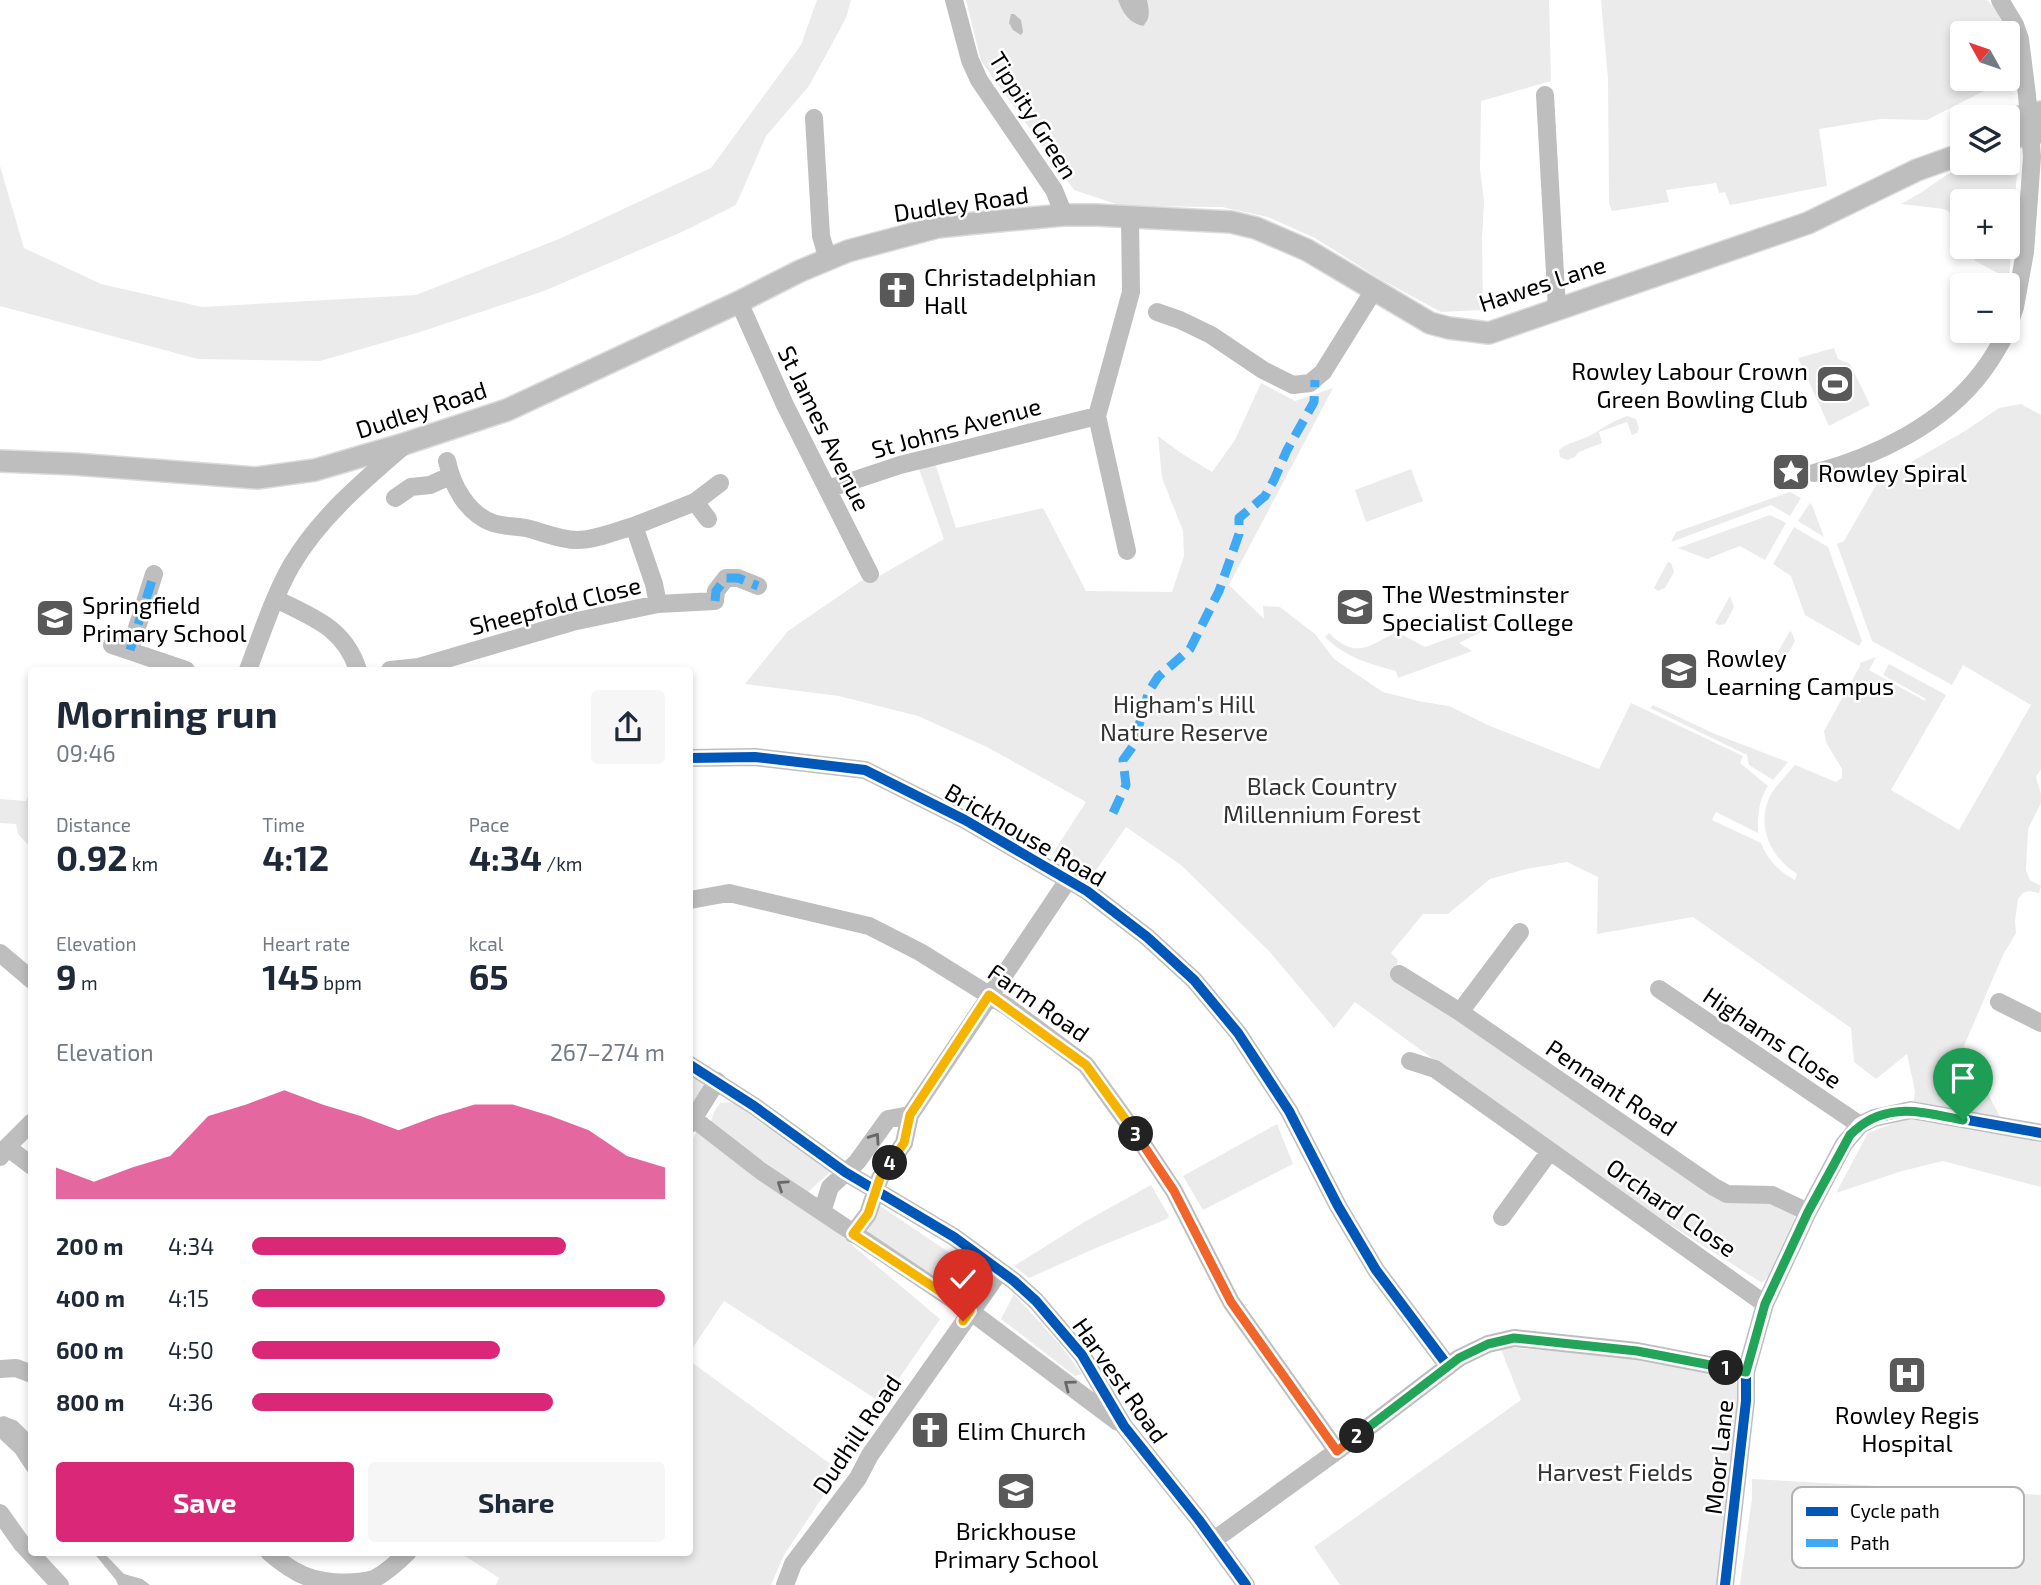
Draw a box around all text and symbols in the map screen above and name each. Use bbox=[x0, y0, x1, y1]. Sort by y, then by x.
north arrow bbox=[1950, 21, 2020, 91]
map controls bbox=[1950, 21, 2020, 343]
street label: Tippity Green bbox=[983, 46, 1085, 184]
button: layers bbox=[1950, 105, 2020, 175]
street label: Dudley Road bbox=[892, 179, 1030, 227]
button: + bbox=[1950, 189, 2020, 259]
street label: Hawes Lane bbox=[1475, 249, 1609, 317]
place label: Christadelphian Hall bbox=[924, 262, 1096, 319]
church icon: Christadelphian Hall bbox=[876, 269, 918, 311]
button: − bbox=[1950, 273, 2020, 343]
street label: St James Avenue bbox=[773, 341, 877, 515]
place label: Rowley Labour Crown Green Bowling Club bbox=[1571, 356, 1808, 413]
sports icon: Rowley Labour Crown Green Bowling Club bbox=[1814, 363, 1856, 405]
street label: Dudley Road bbox=[352, 374, 490, 444]
street label: St Johns Avenue bbox=[868, 390, 1044, 464]
place icon: Rowley Spiral bbox=[1770, 451, 1812, 493]
place label: Rowley Spiral bbox=[1818, 458, 1967, 487]
street label: Sheepfold Close bbox=[466, 570, 644, 640]
place label: The Westminster Specialist College bbox=[1382, 579, 1574, 636]
school or university icon: The Westminster Specialist College bbox=[1334, 586, 1376, 628]
place label: Springfield Primary School bbox=[82, 590, 247, 647]
school or university icon: Springfield Primary School bbox=[34, 597, 76, 639]
place label: Rowley Learning Campus bbox=[1706, 643, 1894, 700]
school or university icon: Rowley Learning Campus bbox=[1658, 650, 1700, 692]
park label: Higham's Hill Nature Reserve bbox=[1100, 689, 1268, 746]
text: Morning run bbox=[56, 690, 277, 736]
button: share bbox=[591, 690, 665, 764]
text: 09:46 bbox=[56, 739, 116, 767]
park label: Black Country Millennium Forest bbox=[1223, 771, 1421, 828]
street label: Brickhouse Road bbox=[940, 776, 1112, 892]
text: Distance bbox=[56, 813, 131, 836]
text: Time bbox=[262, 813, 305, 836]
text: Pace bbox=[469, 813, 510, 836]
text: 0.92 bbox=[56, 836, 128, 878]
text: 4:12 bbox=[262, 836, 329, 878]
text: 4:34 bbox=[469, 836, 542, 878]
text: km bbox=[128, 852, 158, 875]
text: /km bbox=[542, 852, 582, 875]
text: Elevation bbox=[56, 932, 137, 955]
text: Heart rate bbox=[262, 932, 350, 955]
text: kcal bbox=[469, 932, 503, 955]
text: 9 bbox=[56, 955, 77, 997]
text: 145 bbox=[262, 955, 319, 997]
text: 65 bbox=[469, 955, 509, 997]
street label: Farm Road bbox=[983, 957, 1095, 1047]
text: m bbox=[77, 971, 98, 994]
text: bpm bbox=[319, 971, 362, 994]
street label: Highams Close bbox=[1698, 980, 1848, 1094]
street label: Pennant Road bbox=[1541, 1033, 1683, 1141]
text: Elevation bbox=[56, 1038, 154, 1066]
text: 267–274 m bbox=[550, 1038, 665, 1066]
pin bbox=[1933, 1048, 1993, 1120]
icon: arrive bbox=[1944, 1059, 1982, 1097]
pin: 3 bbox=[1118, 1116, 1154, 1152]
text: 3 bbox=[1130, 1122, 1141, 1145]
one-way arrow bbox=[867, 1133, 879, 1146]
pin: 4 bbox=[872, 1146, 908, 1180]
text: 4 bbox=[883, 1151, 896, 1174]
street label: Orchard Close bbox=[1601, 1151, 1743, 1263]
one-way arrow bbox=[777, 1181, 790, 1193]
text: 200 m bbox=[56, 1232, 124, 1260]
text: 4:34 bbox=[168, 1232, 215, 1260]
pin bbox=[933, 1249, 993, 1321]
icon: check bbox=[944, 1260, 982, 1298]
text: 400 m bbox=[56, 1284, 125, 1312]
text: 4:15 bbox=[168, 1284, 209, 1312]
street label: Harvest Road bbox=[1067, 1312, 1175, 1448]
text: 600 m bbox=[56, 1336, 124, 1364]
text: 4:50 bbox=[168, 1336, 214, 1364]
pin: 1 bbox=[1708, 1350, 1744, 1386]
hospital icon: Rowley Regis Hospital bbox=[1886, 1354, 1928, 1396]
text: 1 bbox=[1721, 1356, 1730, 1379]
street label: Dudhill Road bbox=[806, 1369, 906, 1499]
one-way arrow bbox=[1064, 1381, 1077, 1393]
text: 800 m bbox=[56, 1388, 125, 1416]
text: 4:36 bbox=[168, 1388, 214, 1416]
street label: Moor Lane bbox=[1698, 1398, 1738, 1516]
place label: Rowley Regis Hospital bbox=[1835, 1400, 1979, 1457]
church icon: Elim Church bbox=[909, 1409, 951, 1451]
place label: Elim Church bbox=[957, 1416, 1086, 1445]
pin: 2 bbox=[1340, 1418, 1374, 1454]
text: 2 bbox=[1351, 1424, 1362, 1447]
park label: Harvest Fields bbox=[1537, 1457, 1693, 1486]
button: Save bbox=[56, 1462, 354, 1542]
button: Share bbox=[368, 1462, 665, 1542]
school or university icon: Brickhouse Primary School bbox=[995, 1470, 1037, 1512]
legend bbox=[1792, 1487, 2024, 1568]
text: Cycle path bbox=[1850, 1499, 1940, 1522]
place label: Brickhouse Primary School bbox=[934, 1516, 1098, 1573]
text: Path bbox=[1850, 1531, 1890, 1554]

